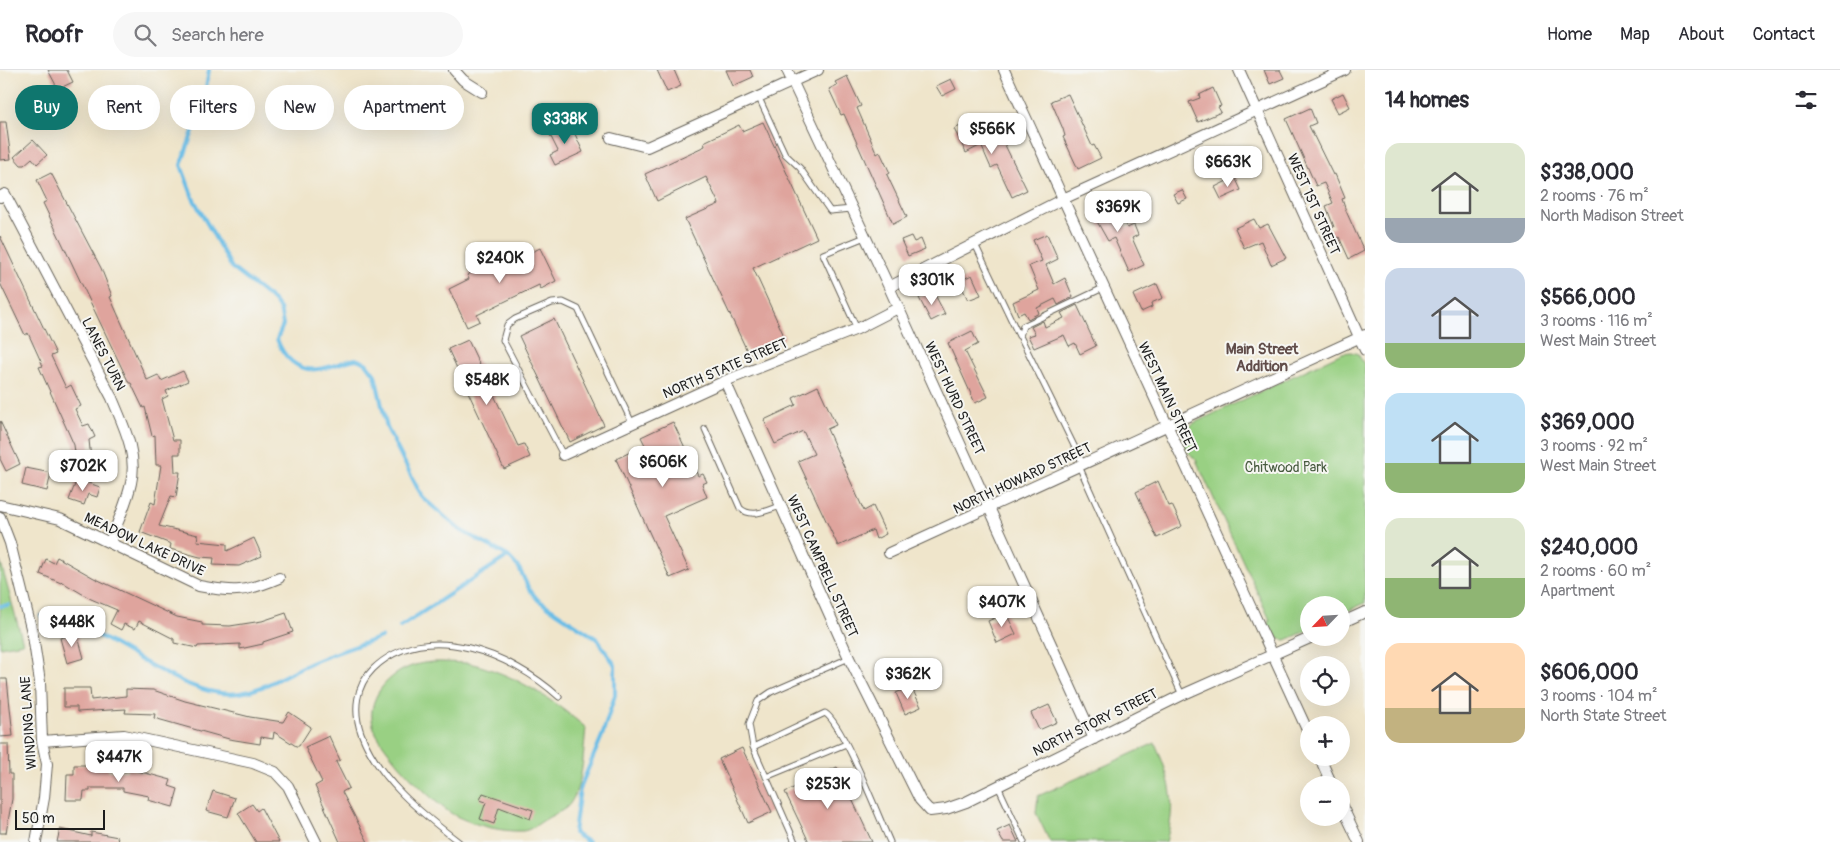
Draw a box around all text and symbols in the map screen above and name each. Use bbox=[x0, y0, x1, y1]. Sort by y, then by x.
search box bbox=[113, 12, 463, 57]
text: Roofr bbox=[25, 20, 83, 49]
icon: search bbox=[131, 21, 159, 49]
text: Search here bbox=[171, 23, 264, 47]
text: Home bbox=[1547, 23, 1592, 46]
text: Map bbox=[1620, 23, 1650, 46]
text: About bbox=[1678, 23, 1724, 46]
text: Contact bbox=[1752, 23, 1815, 46]
chip: Buy bbox=[15, 85, 78, 130]
chip: Rent bbox=[88, 85, 160, 130]
chip: Filters bbox=[170, 85, 255, 130]
chip: New bbox=[265, 85, 334, 130]
chip: Apartment bbox=[344, 85, 464, 130]
icon: filters bbox=[1792, 86, 1820, 114]
text: 14 homes bbox=[1385, 87, 1469, 114]
pin: $338K bbox=[530, 102, 600, 145]
text: $338K bbox=[543, 109, 587, 129]
pin: $566K bbox=[957, 112, 1027, 155]
text: $566K bbox=[969, 119, 1015, 139]
pin: $663K bbox=[1193, 146, 1263, 188]
street label: WEST 1ST STREET bbox=[1284, 151, 1344, 258]
text: $663K bbox=[1205, 152, 1251, 172]
text: $338,000 bbox=[1540, 159, 1634, 186]
icon: home bbox=[1425, 163, 1485, 223]
text: 2 rooms · 76 m² bbox=[1540, 186, 1649, 206]
pin: $369K bbox=[1083, 190, 1153, 233]
text: $369K bbox=[1096, 197, 1140, 217]
text: North Madison Street bbox=[1540, 206, 1684, 226]
pin: $240K bbox=[465, 242, 535, 284]
text: $240K bbox=[476, 248, 524, 268]
pin: $301K bbox=[897, 264, 967, 306]
text: $301K bbox=[910, 270, 954, 290]
text: $566,000 bbox=[1540, 284, 1636, 311]
icon: home bbox=[1425, 288, 1485, 348]
text: 3 rooms · 116 m² bbox=[1540, 311, 1653, 331]
street label: LANES TURN bbox=[78, 315, 129, 394]
text: West Main Street bbox=[1540, 331, 1656, 351]
street label: NORTH STATE STREET bbox=[660, 334, 790, 402]
street label: WEST HURD STREET bbox=[921, 339, 988, 458]
street label: WEST MAIN STREET bbox=[1134, 339, 1201, 455]
district label: Main Street Addition bbox=[1226, 340, 1299, 376]
pin: $548K bbox=[452, 364, 522, 406]
text: $548K bbox=[465, 370, 509, 390]
text: $369,000 bbox=[1540, 409, 1635, 436]
icon: home bbox=[1425, 413, 1485, 473]
text: 3 rooms · 92 m² bbox=[1540, 436, 1648, 456]
street label: NORTH HOWARD STREET bbox=[950, 439, 1094, 518]
pin: $606K bbox=[628, 446, 698, 488]
pin: $702K bbox=[48, 450, 118, 492]
text: $606K bbox=[639, 452, 687, 472]
text: $702K bbox=[60, 456, 106, 476]
text: West Main Street bbox=[1540, 456, 1656, 476]
park label: Chitwood Park bbox=[1245, 459, 1327, 476]
street label: WEST CAMPBELL STREET bbox=[783, 492, 862, 640]
street label: MEADOW LAKE DRIVE bbox=[82, 509, 208, 580]
text: $240,000 bbox=[1540, 534, 1638, 561]
icon: home bbox=[1425, 538, 1485, 598]
text: 2 rooms · 60 m² bbox=[1540, 561, 1651, 581]
text: Apartment bbox=[1540, 581, 1615, 601]
pin: $407K bbox=[967, 586, 1037, 628]
text: $407K bbox=[979, 592, 1026, 612]
north arrow bbox=[1300, 596, 1350, 646]
map controls bbox=[1300, 596, 1350, 826]
pin: $448K bbox=[37, 606, 107, 648]
text: $448K bbox=[50, 612, 94, 632]
button: locate bbox=[1300, 656, 1350, 706]
pin: $362K bbox=[873, 658, 943, 700]
text: $606,000 bbox=[1540, 659, 1639, 686]
icon: home bbox=[1425, 663, 1485, 723]
text: $362K bbox=[885, 664, 931, 684]
street label: WINDING LANE bbox=[17, 676, 40, 770]
street label: NORTH STORY STREET bbox=[1030, 685, 1161, 760]
text: 3 rooms · 104 m² bbox=[1540, 686, 1657, 706]
text: North State Street bbox=[1540, 706, 1666, 726]
button: + bbox=[1300, 716, 1350, 766]
pin: $447K bbox=[84, 740, 154, 783]
text: $447K bbox=[96, 747, 142, 767]
pin: $253K bbox=[793, 768, 863, 810]
text: $253K bbox=[806, 774, 850, 794]
button: − bbox=[1300, 776, 1350, 826]
scale bar bbox=[15, 807, 105, 830]
text: 50 m bbox=[22, 810, 55, 827]

